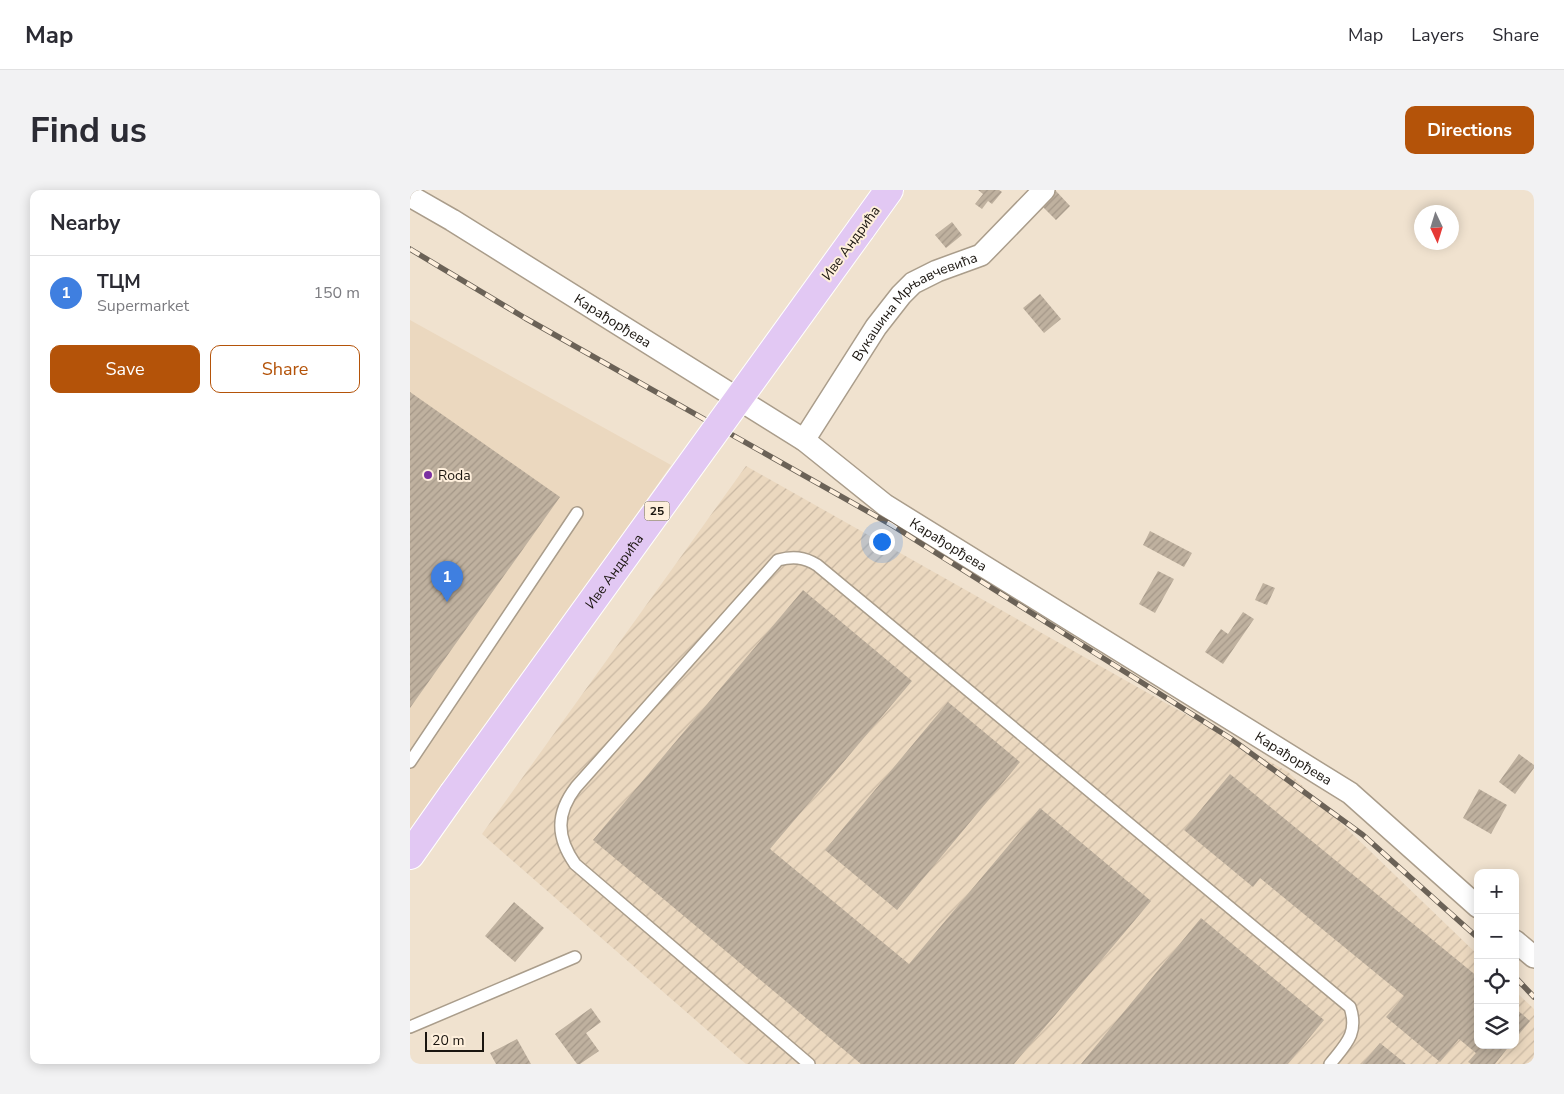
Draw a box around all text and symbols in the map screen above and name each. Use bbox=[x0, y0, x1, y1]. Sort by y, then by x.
text: Map bbox=[25, 19, 73, 51]
text: Map bbox=[1348, 23, 1383, 47]
text: Layers bbox=[1411, 23, 1464, 47]
text: Share bbox=[1492, 23, 1539, 47]
button: Directions bbox=[1405, 106, 1534, 154]
text: Find us bbox=[30, 107, 147, 154]
street label: Иве Андрића bbox=[817, 202, 885, 284]
north arrow bbox=[1414, 205, 1459, 250]
text: Nearby bbox=[50, 209, 120, 237]
street label: Вукашина Мрњавчевића bbox=[847, 248, 980, 365]
text: ТЦМ bbox=[97, 269, 141, 295]
text: 1 bbox=[61, 282, 71, 304]
text: 150 m bbox=[313, 282, 360, 304]
street label: Карађорђева bbox=[571, 289, 655, 352]
text: Supermarket bbox=[97, 295, 189, 317]
button: Save bbox=[50, 345, 200, 393]
button: Share bbox=[210, 345, 360, 393]
place label: Roda bbox=[438, 466, 471, 485]
marker: Roda bbox=[422, 469, 434, 481]
road number: 25 bbox=[644, 502, 670, 521]
street label: Карађорђева bbox=[906, 513, 991, 575]
your location bbox=[869, 529, 895, 555]
street label: Иве Андрића bbox=[580, 530, 647, 612]
pin: 1 bbox=[431, 561, 463, 602]
street label: Карађорђева bbox=[1251, 727, 1336, 789]
map controls bbox=[1474, 869, 1519, 1049]
button: + bbox=[1474, 869, 1519, 914]
button: − bbox=[1474, 914, 1519, 959]
button: locate bbox=[1474, 959, 1519, 1004]
button: layers bbox=[1474, 1004, 1519, 1049]
scale bar bbox=[425, 1029, 484, 1052]
text: 20 m bbox=[432, 1031, 464, 1050]

